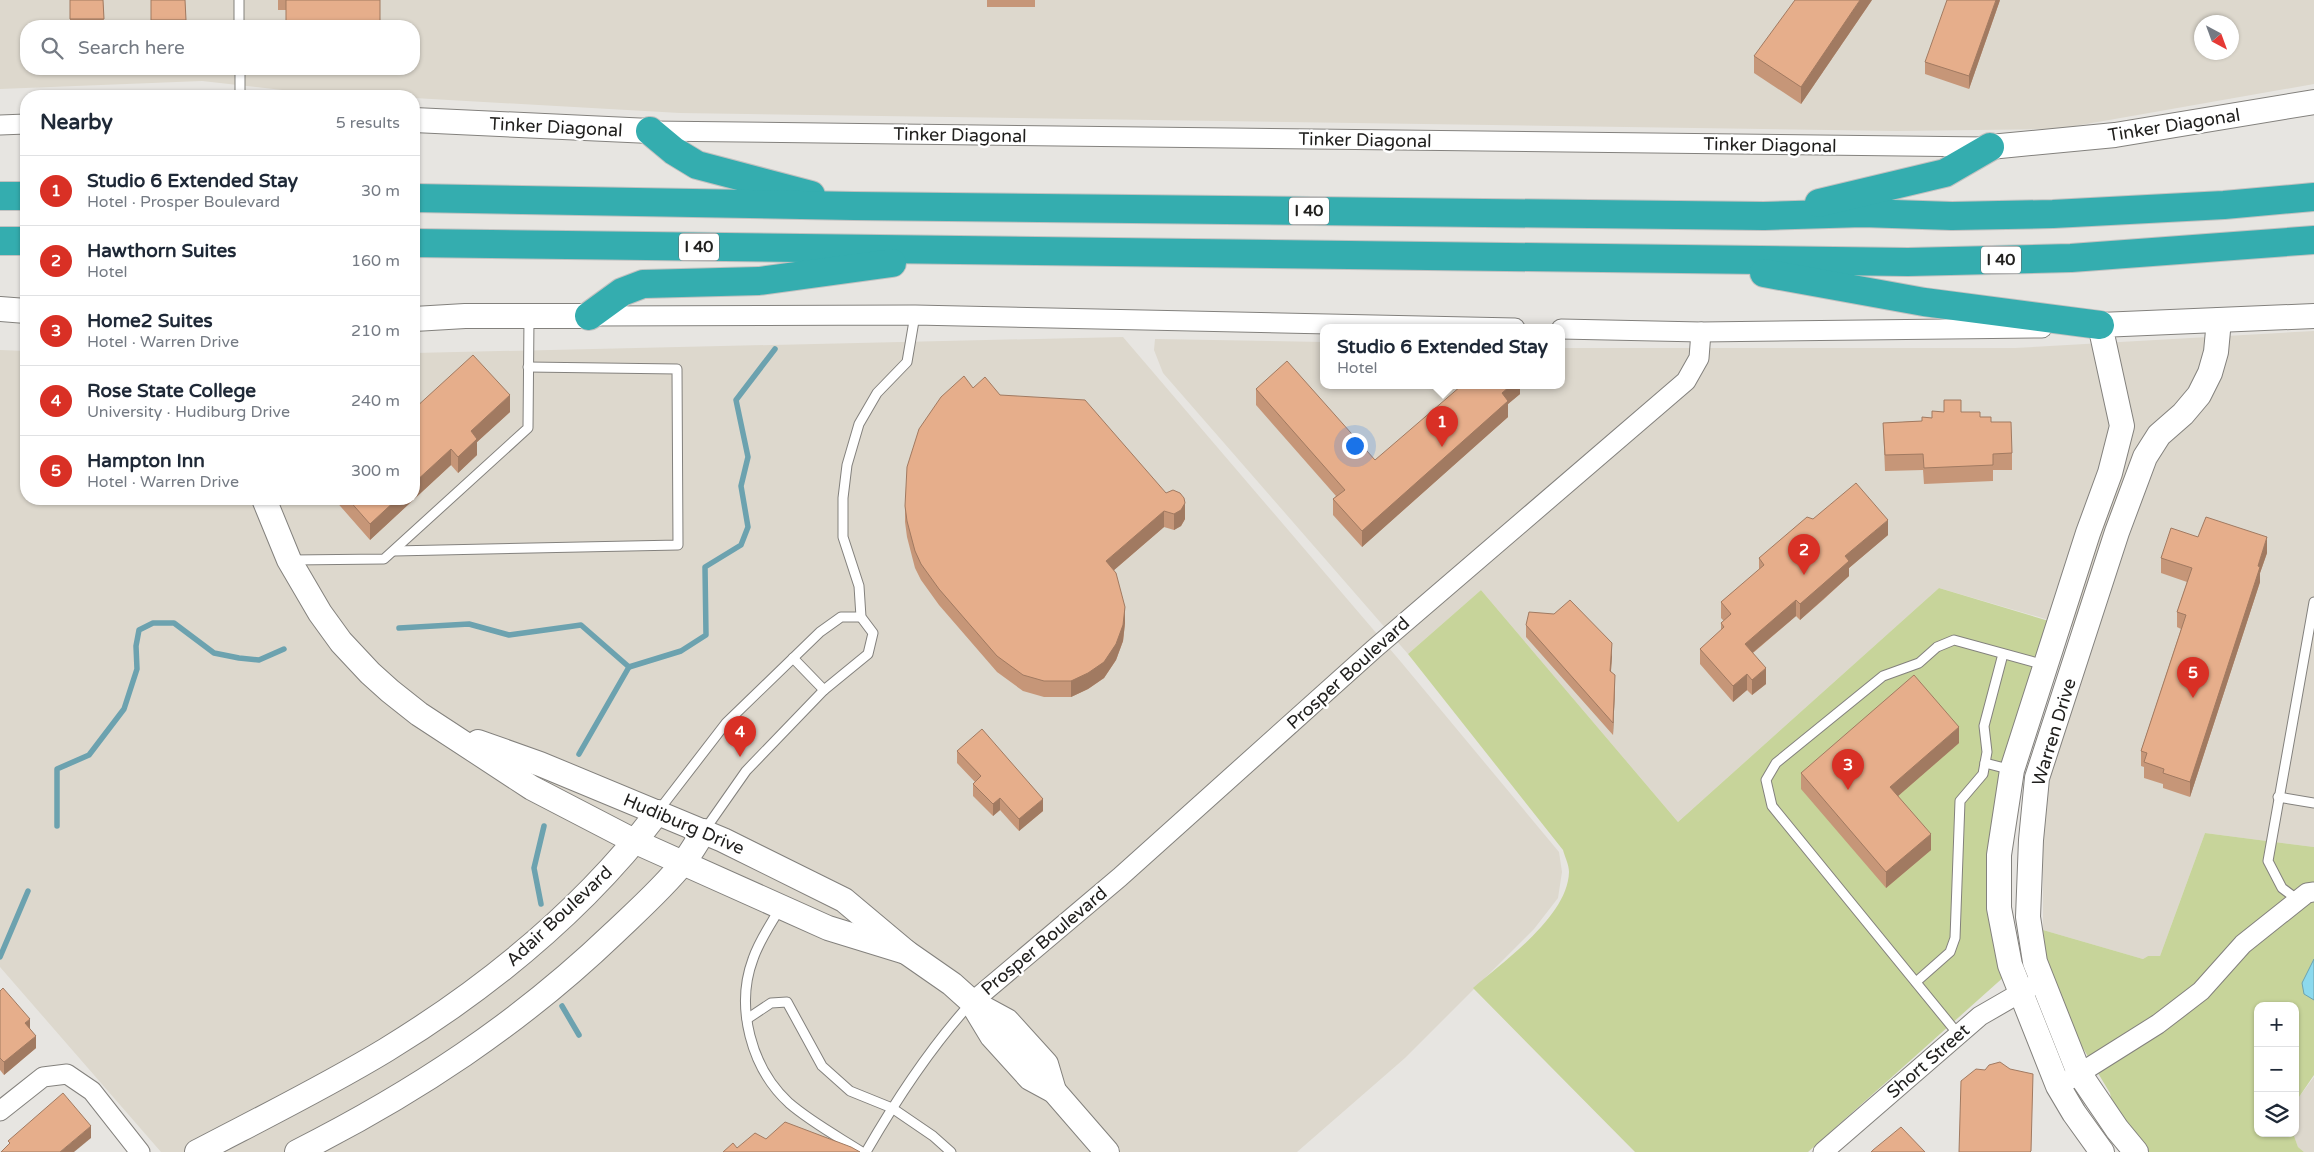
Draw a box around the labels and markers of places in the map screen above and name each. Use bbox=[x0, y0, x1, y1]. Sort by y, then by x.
pin: 1 bbox=[1426, 406, 1458, 447]
pin: 2 bbox=[1788, 534, 1820, 575]
pin: 5 bbox=[2177, 657, 2209, 698]
pin: 4 bbox=[724, 716, 756, 757]
pin: 3 bbox=[1832, 749, 1864, 790]

